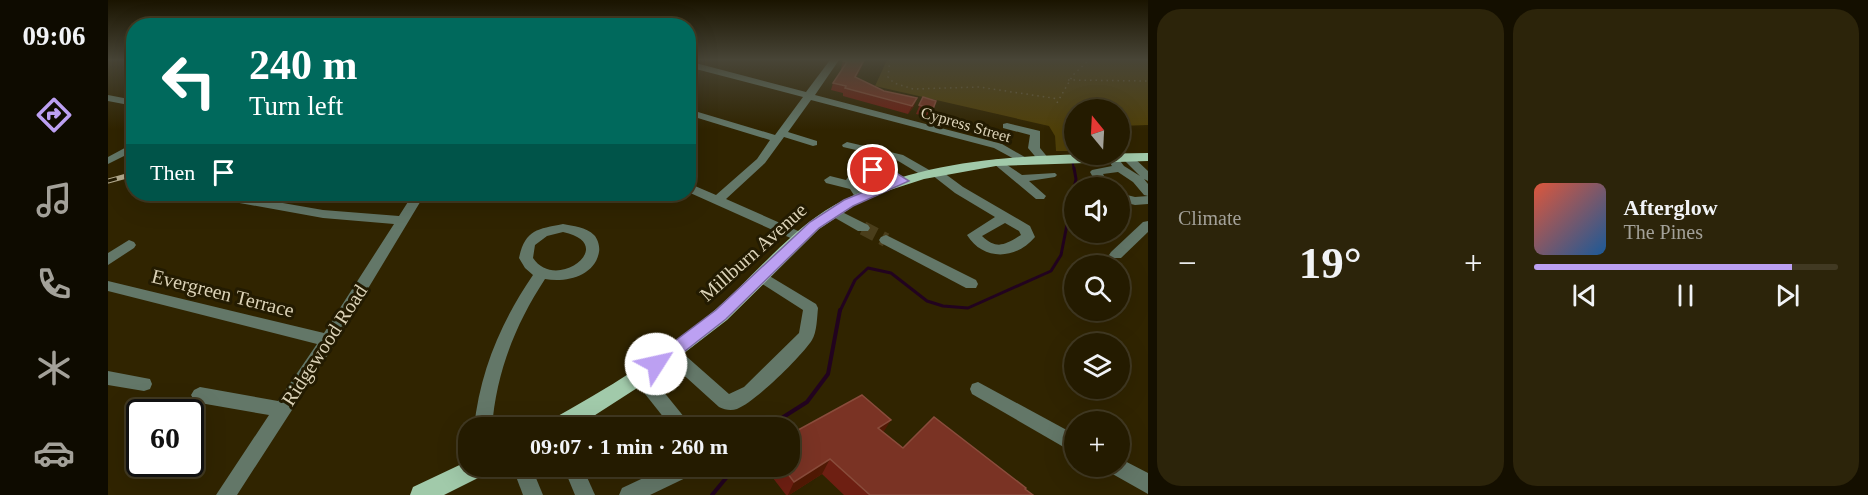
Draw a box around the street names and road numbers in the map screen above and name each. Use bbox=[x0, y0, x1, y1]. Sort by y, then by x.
street label: Cypress Street bbox=[919, 104, 1013, 147]
street label: Millburn Avenue bbox=[695, 198, 811, 306]
street label: Evergreen Terrace bbox=[149, 265, 297, 322]
street label: Ridgewood Road bbox=[277, 281, 372, 410]

